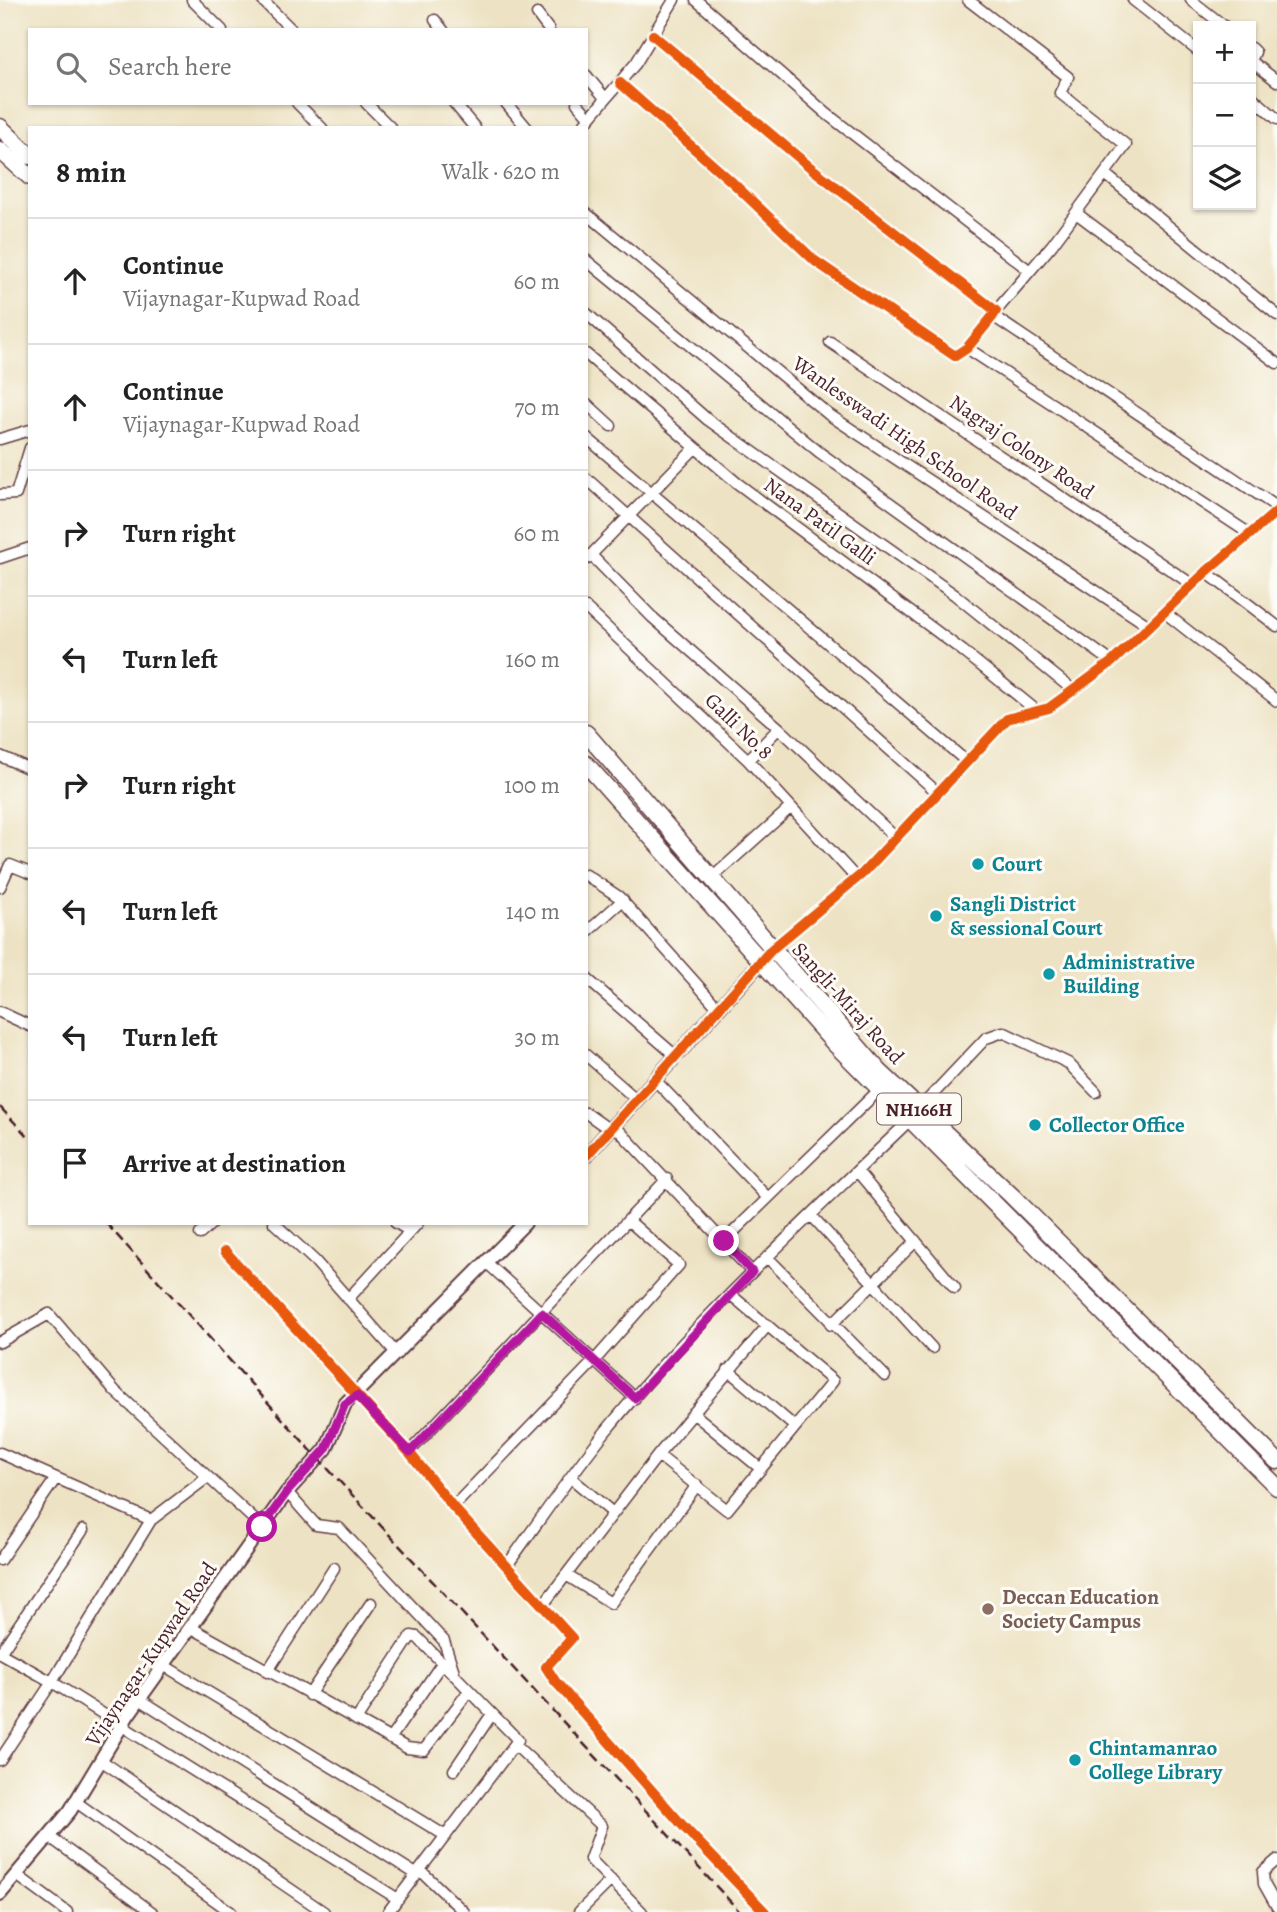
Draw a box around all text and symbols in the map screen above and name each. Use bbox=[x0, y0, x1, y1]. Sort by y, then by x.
map controls bbox=[1193, 21, 1256, 210]
button: + bbox=[1193, 21, 1256, 84]
search box bbox=[28, 28, 588, 105]
icon: search bbox=[52, 48, 90, 86]
text: Search here bbox=[108, 49, 232, 84]
button: − bbox=[1193, 84, 1256, 147]
button: layers bbox=[1193, 147, 1256, 210]
text: 8 min bbox=[56, 152, 126, 192]
text: Walk · 620 m bbox=[441, 156, 560, 187]
text: Continue bbox=[123, 248, 224, 283]
icon: ahead bbox=[56, 262, 94, 300]
text: 60 m bbox=[513, 266, 560, 297]
text: Vijaynagar-Kupwad Road bbox=[123, 283, 360, 314]
street label: Wanlesswadi High School Road bbox=[786, 349, 1024, 527]
text: Continue bbox=[123, 374, 224, 409]
icon: ahead bbox=[56, 388, 94, 426]
street label: Nagraj Colony Road bbox=[944, 388, 1101, 506]
text: 70 m bbox=[514, 392, 560, 423]
text: Vijaynagar-Kupwad Road bbox=[123, 409, 360, 440]
street label: Nana Patil Galli bbox=[758, 471, 882, 571]
icon: right bbox=[56, 514, 94, 552]
text: Turn right bbox=[123, 516, 236, 551]
text: 60 m bbox=[513, 518, 560, 549]
icon: left bbox=[56, 640, 94, 678]
text: Turn left bbox=[123, 642, 218, 677]
text: 160 m bbox=[506, 644, 560, 675]
street label: Galli No.8 bbox=[699, 686, 779, 766]
icon: right bbox=[56, 766, 94, 804]
text: Turn right bbox=[123, 768, 236, 803]
text: 100 m bbox=[504, 770, 560, 801]
place label: Court bbox=[992, 850, 1043, 878]
marker: Court bbox=[970, 856, 986, 872]
place label: Sangli District & sessional Court bbox=[950, 890, 1103, 942]
icon: left bbox=[56, 892, 94, 930]
text: Turn left bbox=[123, 894, 218, 929]
text: 140 m bbox=[506, 896, 560, 927]
marker: Sangli District & sessional Court bbox=[928, 908, 944, 924]
street label: Sangli-Miraj Road bbox=[786, 936, 911, 1071]
place label: Administrative Building bbox=[1062, 948, 1195, 1000]
marker: Administrative Building bbox=[1041, 966, 1057, 982]
icon: left bbox=[56, 1018, 94, 1056]
text: Turn left bbox=[123, 1020, 218, 1055]
text: 30 m bbox=[514, 1022, 560, 1053]
road number: NH166H bbox=[877, 1093, 961, 1124]
place label: Collector Office bbox=[1049, 1111, 1185, 1139]
marker: Collector Office bbox=[1027, 1117, 1043, 1133]
icon: arrive bbox=[56, 1144, 94, 1182]
text: Arrive at destination bbox=[123, 1146, 346, 1181]
route end bbox=[708, 1225, 739, 1256]
route start bbox=[246, 1511, 277, 1542]
street label: Vijaynagar-Kupwad Road bbox=[78, 1556, 224, 1752]
place label: Deccan Education Society Campus bbox=[1002, 1583, 1159, 1635]
marker: Deccan Education Society Campus bbox=[980, 1601, 996, 1617]
place label: Chintamanrao College Library bbox=[1089, 1734, 1223, 1786]
marker: Chintamanrao College Library bbox=[1067, 1752, 1083, 1768]

